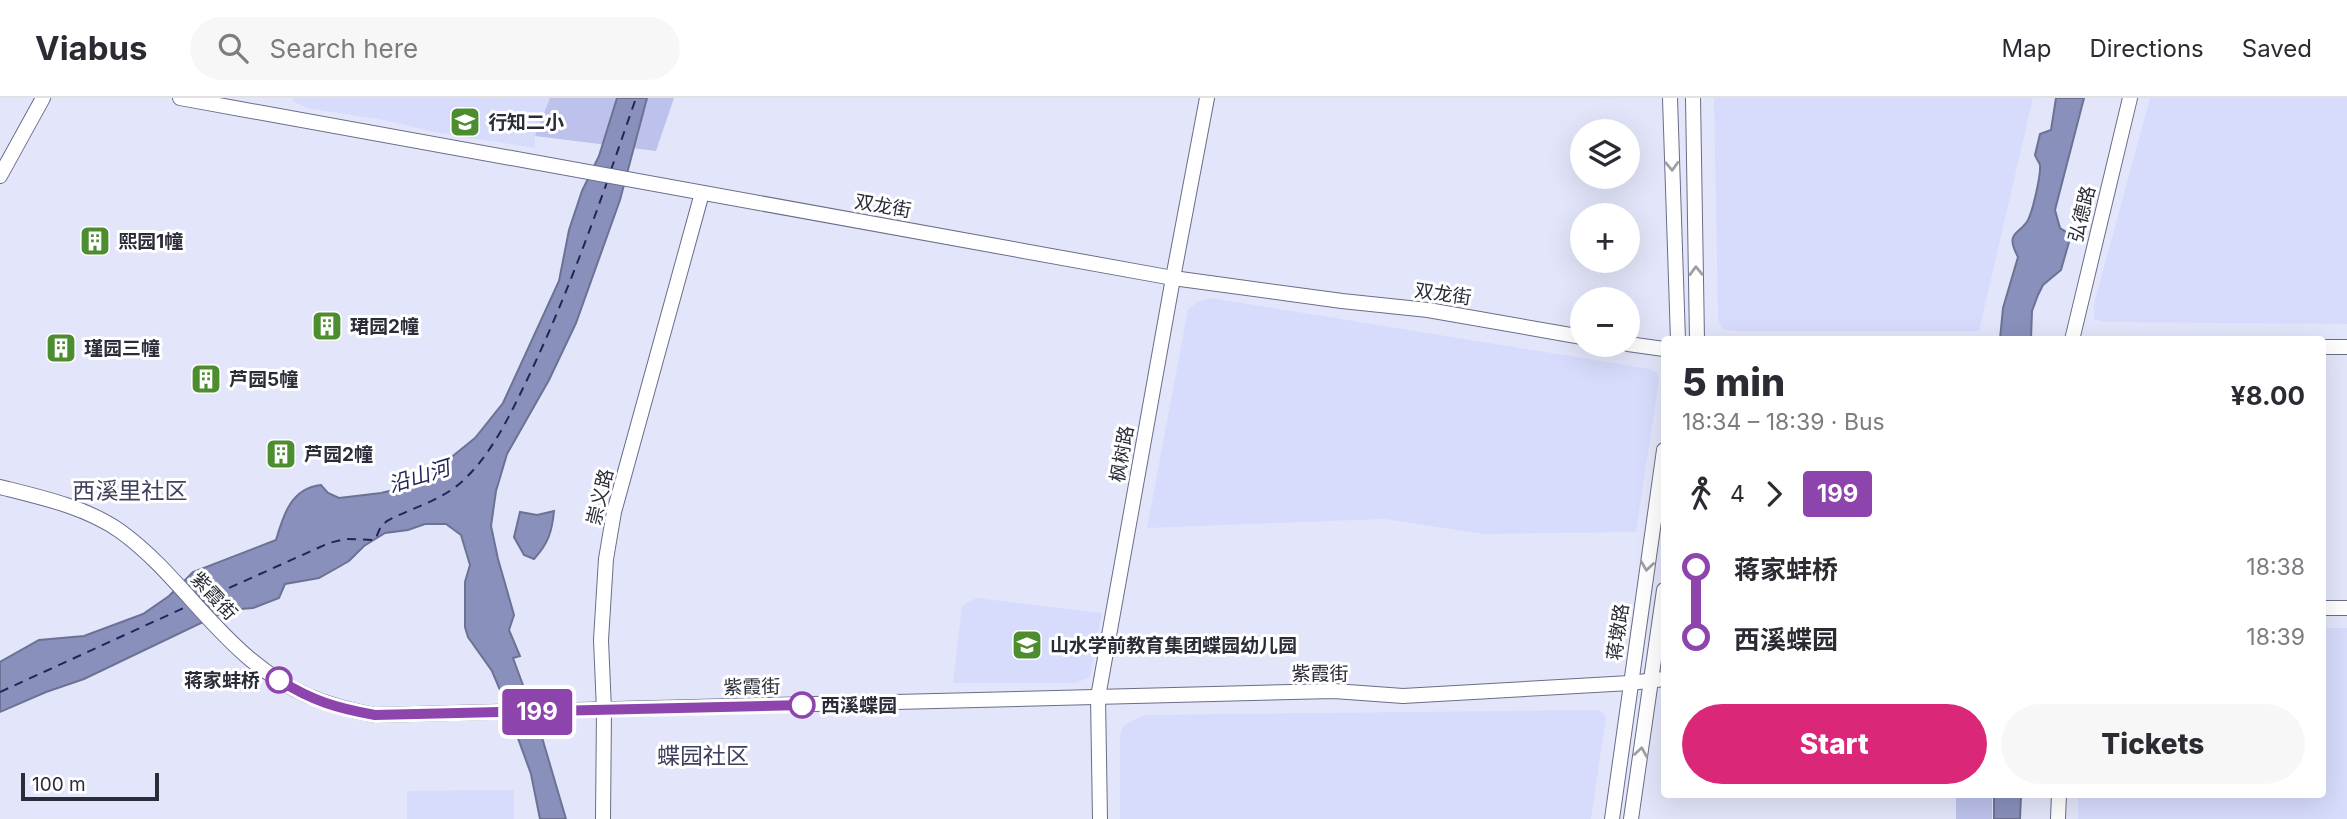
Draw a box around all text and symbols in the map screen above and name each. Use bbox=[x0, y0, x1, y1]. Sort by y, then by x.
search box bbox=[190, 17, 680, 80]
text: Viabus bbox=[35, 28, 148, 68]
icon: search bbox=[214, 29, 252, 67]
text: Search here bbox=[270, 33, 418, 64]
text: Map bbox=[2002, 34, 2051, 63]
text: Directions bbox=[2089, 34, 2204, 63]
text: Saved bbox=[2242, 34, 2312, 63]
school or university icon: 行知二小 bbox=[448, 105, 482, 139]
place label: 行知二小 bbox=[488, 111, 564, 134]
map controls bbox=[1570, 119, 1640, 357]
button: layers bbox=[1570, 119, 1640, 189]
one-way arrow bbox=[1665, 161, 1680, 172]
street label: 弘德路 bbox=[2064, 184, 2100, 244]
street label: 双龙街 bbox=[853, 190, 913, 222]
button: + bbox=[1570, 203, 1640, 273]
building icon: 熙园1幢 bbox=[78, 224, 112, 258]
place label: 熙园1幢 bbox=[118, 230, 183, 253]
one-way arrow bbox=[1688, 266, 1703, 277]
street label: 双龙街 bbox=[1413, 279, 1473, 309]
button: − bbox=[1570, 287, 1640, 357]
building icon: 珺园2幢 bbox=[310, 309, 344, 343]
place label: 珺园2幢 bbox=[350, 315, 419, 338]
building icon: 瑾园三幢 bbox=[44, 331, 78, 365]
place label: 瑾园三幢 bbox=[84, 337, 160, 360]
text: 5 min bbox=[1682, 359, 1785, 405]
building icon: 芦园5幢 bbox=[189, 362, 223, 396]
place label: 芦园5幢 bbox=[229, 368, 298, 391]
text: ¥8.00 bbox=[2231, 380, 2305, 411]
text: 18:34 – 18:39 · Bus bbox=[1682, 408, 1885, 436]
street label: 枫树路 bbox=[1106, 424, 1138, 484]
building icon: 芦园2幢 bbox=[264, 437, 298, 471]
place label: 芦园2幢 bbox=[304, 443, 373, 466]
water label: 沿山河 bbox=[385, 454, 457, 497]
street label: 崇义路 bbox=[582, 467, 618, 527]
icon: walk bbox=[1682, 475, 1720, 513]
icon: forward bbox=[1755, 475, 1793, 513]
district label: 西溪里社区 bbox=[73, 477, 188, 505]
text: 199 bbox=[1817, 479, 1858, 508]
text: 4 bbox=[1730, 480, 1745, 508]
text: 18:38 bbox=[2246, 553, 2305, 581]
text: 蒋家蚌桥 bbox=[1734, 554, 1838, 585]
one-way arrow bbox=[1640, 560, 1655, 572]
street label: 紫霞街 bbox=[186, 567, 242, 625]
street label: 蒋墩路 bbox=[1603, 602, 1633, 662]
text: 18:39 bbox=[2246, 623, 2305, 651]
text: 西溪蝶园 bbox=[1734, 624, 1838, 655]
school or university icon: 山水学前教育集团蝶园幼儿园 bbox=[1010, 628, 1044, 662]
place label: 山水学前教育集团蝶园幼儿园 bbox=[1050, 634, 1297, 657]
street label: 紫霞街 bbox=[1291, 662, 1349, 685]
marker: 蒋家蚌桥 bbox=[266, 667, 292, 693]
place label: 蒋家蚌桥 bbox=[184, 669, 260, 692]
street label: 紫霞街 bbox=[723, 675, 781, 699]
line badge: 199 bbox=[497, 689, 577, 735]
marker: 西溪蝶园 bbox=[789, 692, 815, 718]
place label: 西溪蝶园 bbox=[821, 694, 897, 717]
text: 199 bbox=[516, 697, 558, 726]
button: Start bbox=[1682, 704, 1987, 784]
button: Tickets bbox=[2001, 704, 2305, 784]
district label: 蝶园社区 bbox=[657, 742, 749, 770]
one-way arrow bbox=[1633, 746, 1648, 757]
scale bar bbox=[21, 770, 159, 802]
text: 100 m bbox=[32, 773, 86, 796]

